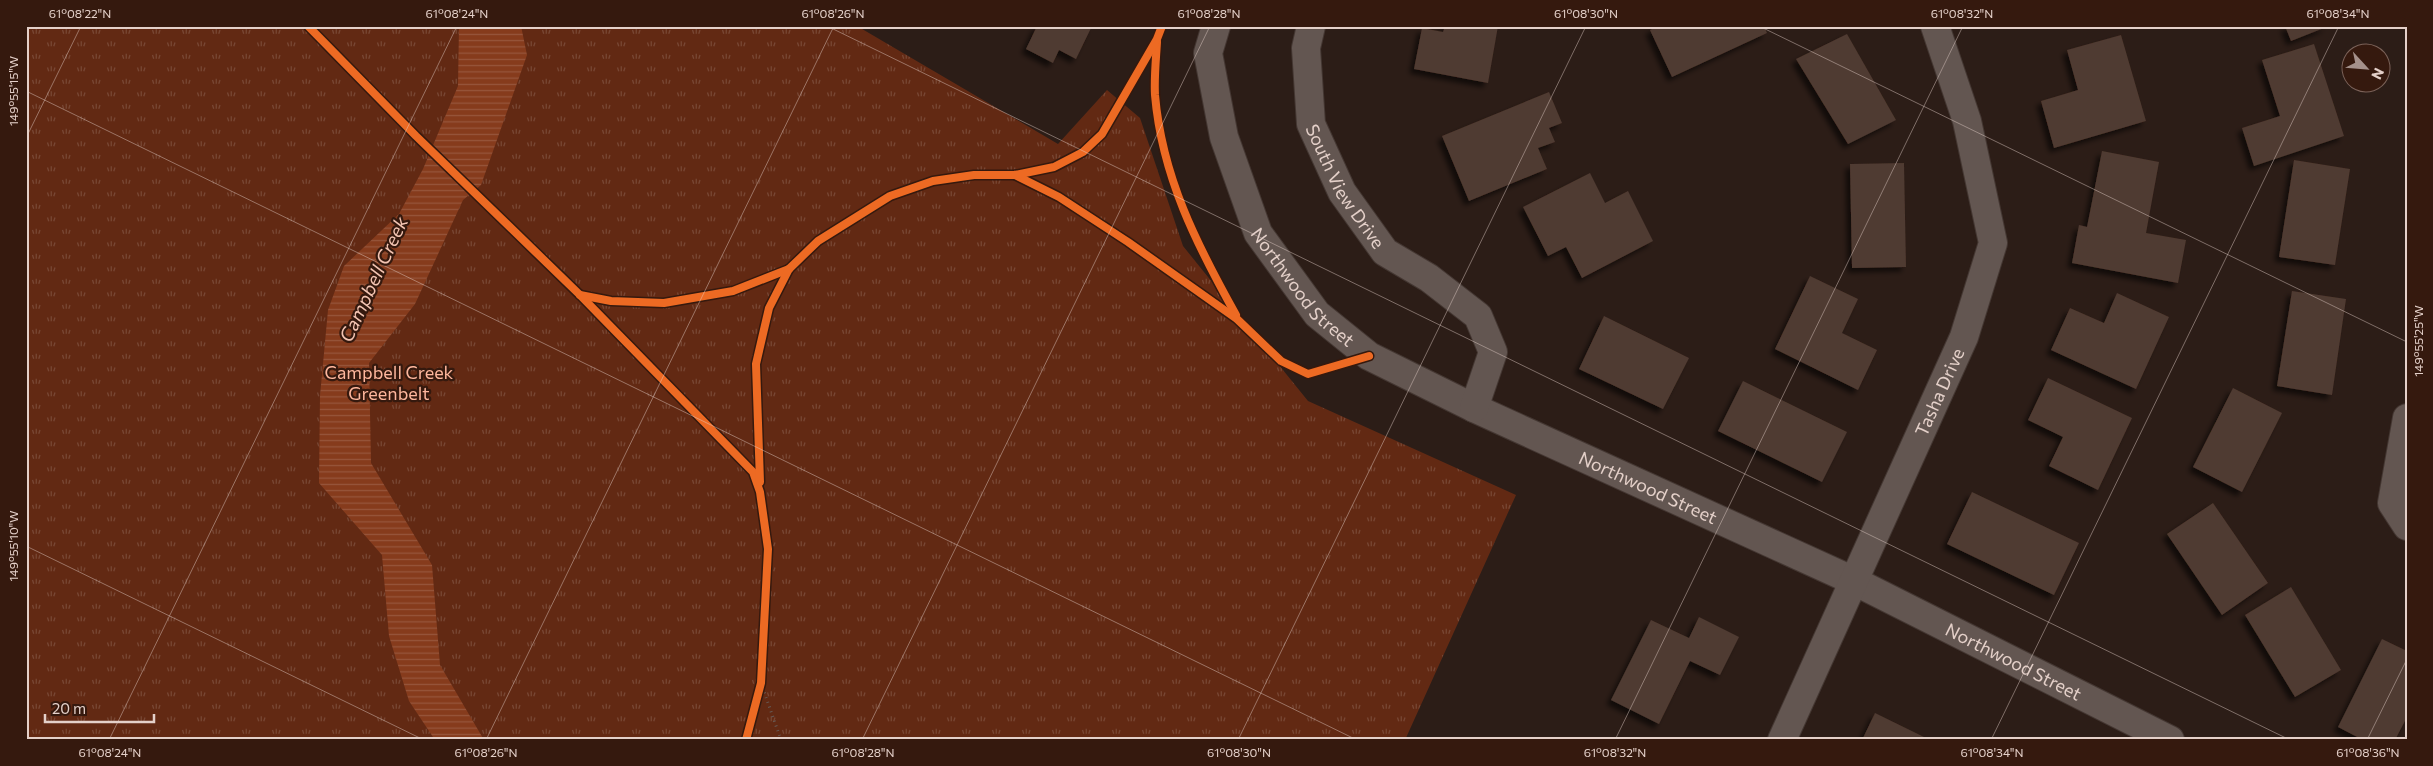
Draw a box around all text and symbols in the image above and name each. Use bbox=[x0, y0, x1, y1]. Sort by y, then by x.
text: 61°08'22"N bbox=[49, 6, 111, 20]
text: 61°08'24"N bbox=[426, 6, 488, 20]
text: 61°08'26"N bbox=[801, 6, 865, 20]
text: 61°08'28"N bbox=[1177, 6, 1241, 20]
text: 61°08'30"N bbox=[1554, 6, 1618, 20]
text: 61°08'32"N bbox=[1931, 6, 1993, 20]
text: 61°08'34"N bbox=[2306, 6, 2370, 20]
north arrow bbox=[2340, 42, 2390, 92]
text: 149°55'15"W bbox=[6, 56, 20, 126]
text: N bbox=[2368, 65, 2388, 82]
street label: South View Drive bbox=[1301, 120, 1390, 253]
water label: Campbell Creek bbox=[334, 212, 412, 345]
street label: Northwood Street bbox=[1247, 223, 1359, 351]
text: 149°55'25"W bbox=[2411, 305, 2425, 377]
street label: Tasha Drive bbox=[1910, 344, 1969, 439]
park label: Campbell Creek Greenbelt bbox=[325, 361, 454, 404]
street label: Northwood Street bbox=[1575, 446, 1721, 528]
text: 149°55'10"W bbox=[6, 510, 20, 582]
street label: Northwood Street bbox=[1942, 618, 2085, 705]
scale bar bbox=[45, 691, 154, 723]
text: 20 m bbox=[52, 699, 86, 717]
text: 61°08'24"N bbox=[79, 745, 141, 759]
text: 61°08'26"N bbox=[454, 745, 518, 759]
text: 61°08'28"N bbox=[831, 745, 895, 759]
text: 61°08'30"N bbox=[1207, 745, 1271, 759]
text: 61°08'32"N bbox=[1584, 745, 1646, 759]
text: 61°08'34"N bbox=[1960, 745, 2024, 759]
text: 61°08'36"N bbox=[2336, 745, 2400, 759]

